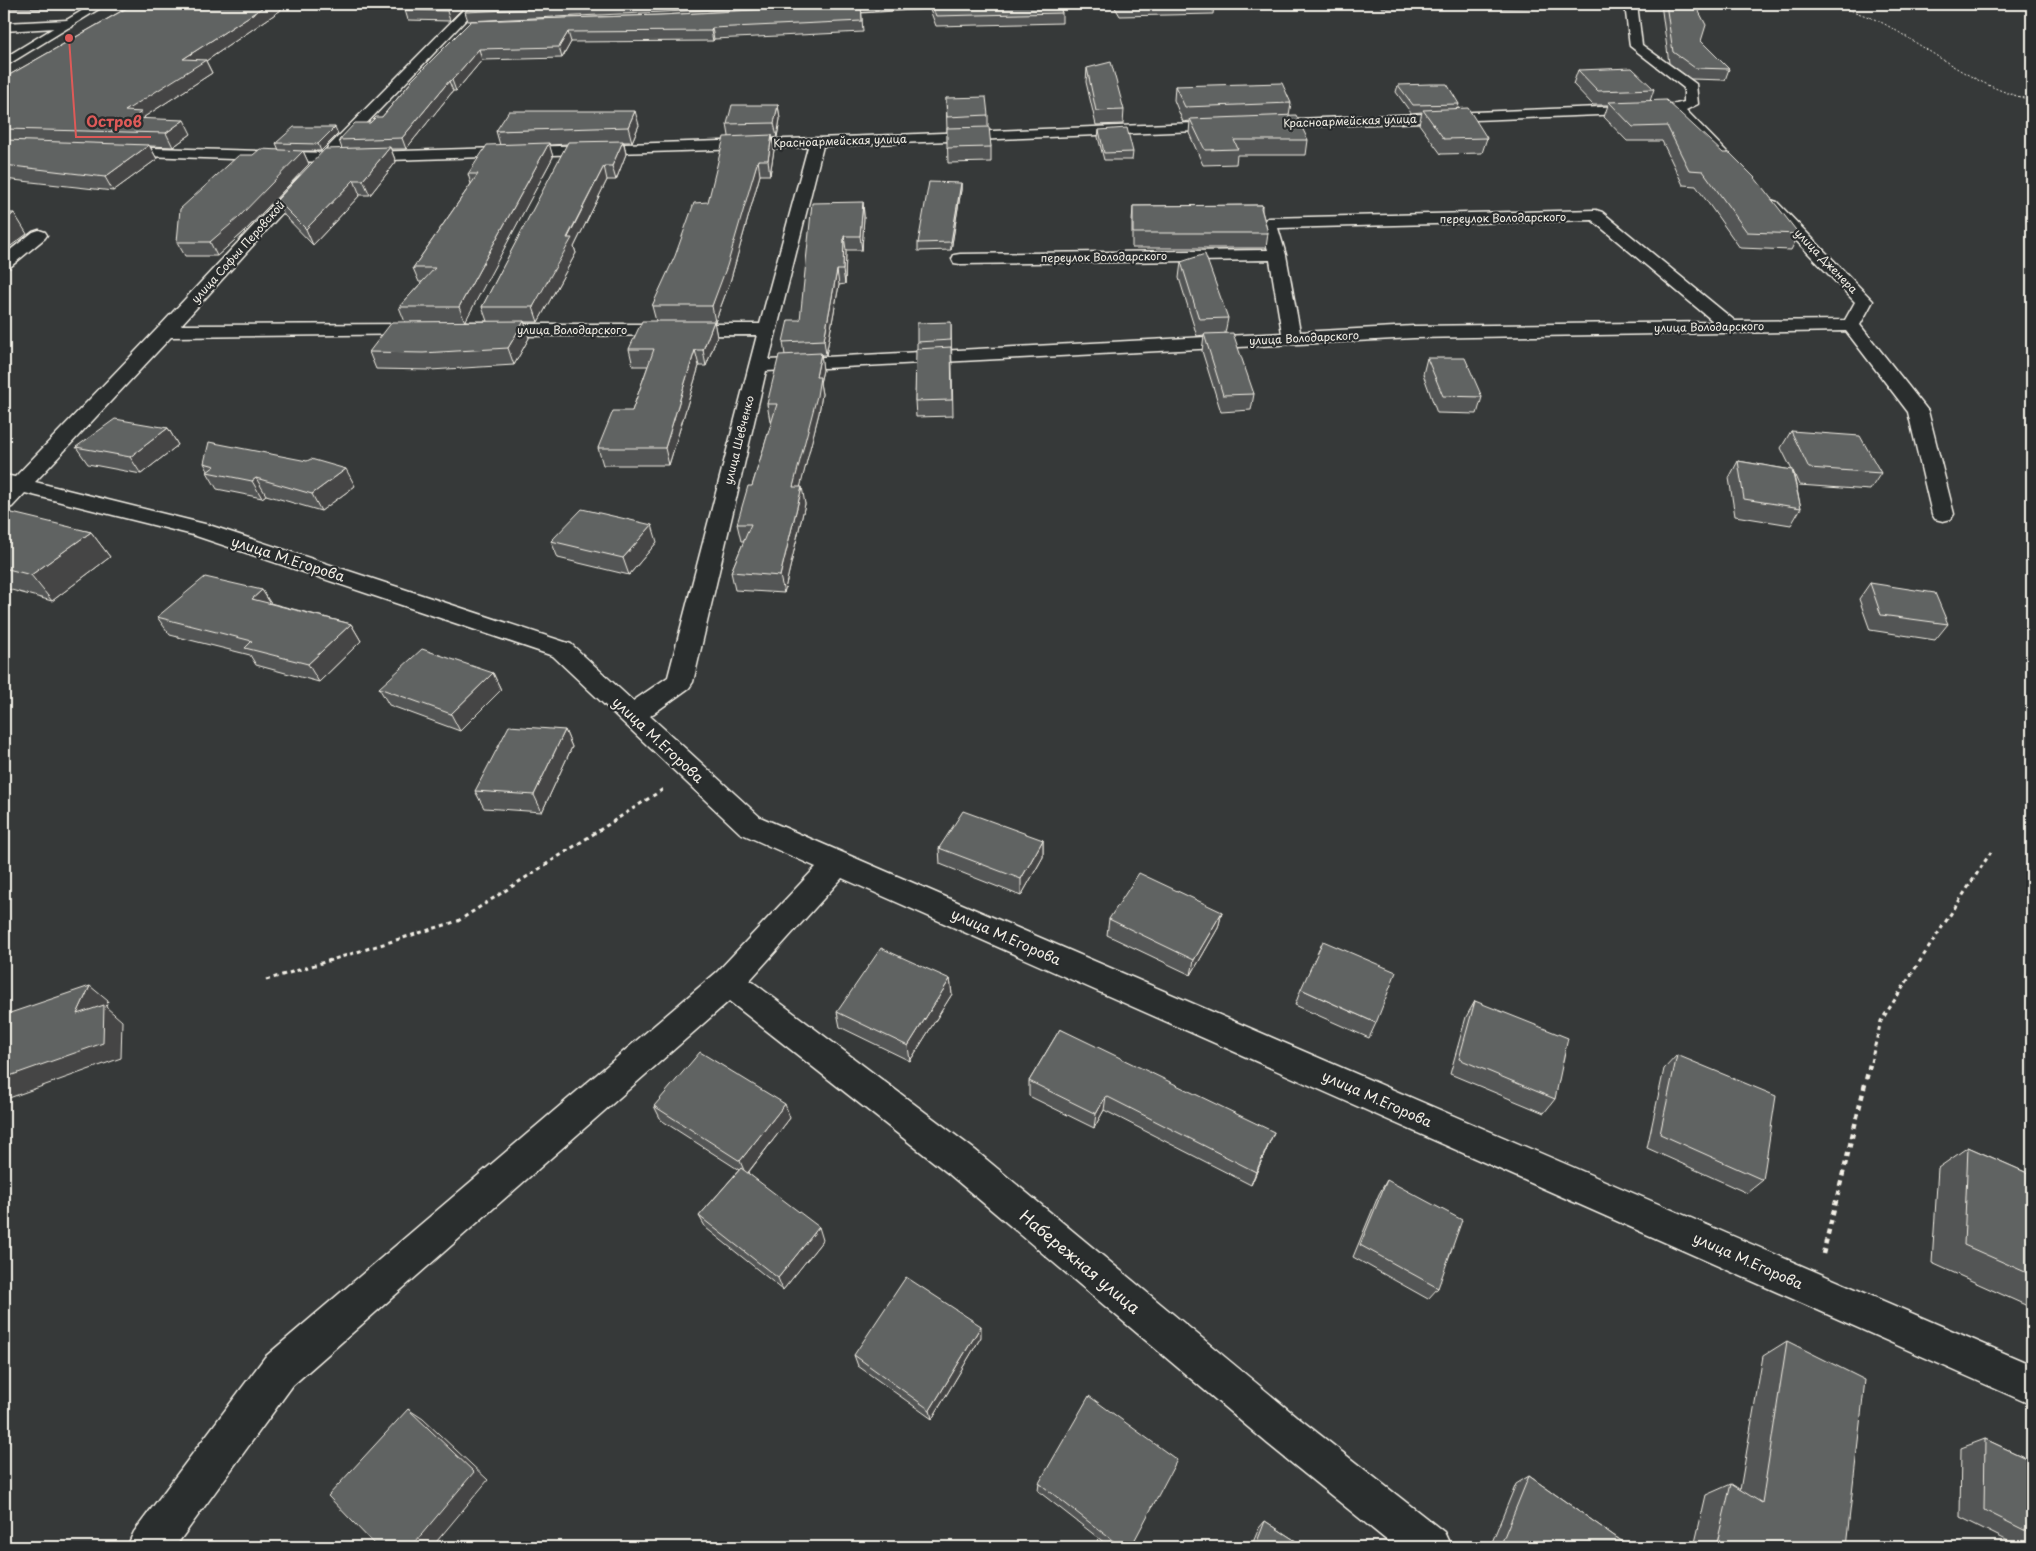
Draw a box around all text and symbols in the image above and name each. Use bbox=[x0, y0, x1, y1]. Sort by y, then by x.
callout: Остров bbox=[76, 107, 151, 137]
text: Остров bbox=[86, 109, 142, 132]
street label: Красноармейская улица bbox=[1283, 110, 1417, 131]
street label: Красноармейская улица bbox=[773, 130, 907, 151]
street label: улица Софьи Перовской bbox=[187, 197, 288, 307]
street label: переулок Володарского bbox=[1440, 208, 1566, 227]
street label: улица Дженера bbox=[1791, 224, 1862, 297]
street label: переулок Володарского bbox=[1041, 247, 1167, 266]
street label: улица Володарского bbox=[1654, 317, 1764, 336]
street label: улица Володарского bbox=[517, 321, 627, 338]
street label: улица Володарского bbox=[1249, 326, 1359, 349]
street label: улица Шевченко bbox=[719, 394, 758, 486]
street label: улица М.Егорова bbox=[229, 530, 348, 587]
street label: улица М.Егорова bbox=[608, 692, 709, 788]
street label: улица М.Егорова bbox=[948, 903, 1065, 970]
street label: улица М.Егорова bbox=[1319, 1065, 1436, 1132]
street label: Набережная улица bbox=[1015, 1204, 1146, 1319]
street label: улица М.Егорова bbox=[1690, 1227, 1807, 1294]

